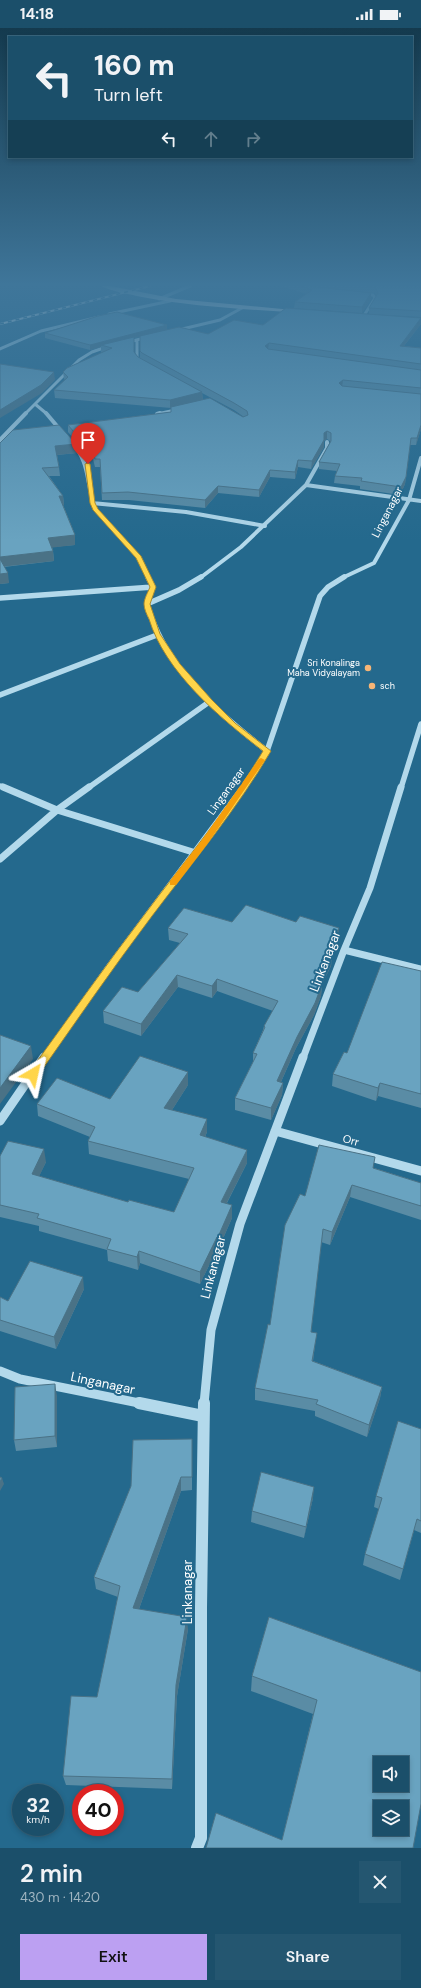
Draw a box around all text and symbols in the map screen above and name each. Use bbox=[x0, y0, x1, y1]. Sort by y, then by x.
text: 14:18 bbox=[20, 4, 54, 24]
text: 160 m bbox=[94, 47, 175, 84]
icon: left bbox=[28, 52, 80, 104]
text: Turn left bbox=[94, 83, 163, 107]
icon: left bbox=[158, 128, 180, 150]
icon: ahead bbox=[200, 128, 222, 150]
icon: right bbox=[242, 128, 264, 150]
pin bbox=[71, 423, 105, 464]
icon: arrive bbox=[77, 429, 99, 451]
street label: Linganagar bbox=[368, 484, 406, 540]
place label: Sri Konalinga Maha Vidyalayam bbox=[287, 657, 360, 679]
marker: Sri Konalinga Maha Vidyalayam bbox=[363, 663, 373, 673]
place label: sch bbox=[380, 680, 395, 692]
marker: sch bbox=[367, 681, 377, 691]
street label: Linganagar bbox=[204, 764, 248, 818]
street label: Linkanagar bbox=[305, 928, 345, 994]
position arrow bbox=[12, 1053, 54, 1095]
street label: Orr bbox=[341, 1131, 361, 1149]
street label: Linkanagar bbox=[196, 1233, 230, 1300]
street label: Linganagar bbox=[69, 1368, 137, 1398]
street label: Linkanagar bbox=[179, 1559, 196, 1624]
map controls bbox=[373, 1756, 409, 1836]
button: sound bbox=[373, 1756, 409, 1792]
speed limit sign: 40 bbox=[72, 1784, 124, 1836]
text: 32 bbox=[26, 1792, 50, 1818]
button: layers bbox=[373, 1800, 409, 1836]
text: km/h bbox=[26, 1813, 50, 1826]
text: 2 min bbox=[20, 1858, 83, 1889]
button: close bbox=[359, 1861, 401, 1903]
text: 430 m · 14:20 bbox=[20, 1889, 100, 1906]
button: Exit bbox=[20, 1934, 207, 1980]
button: Share bbox=[215, 1934, 401, 1980]

